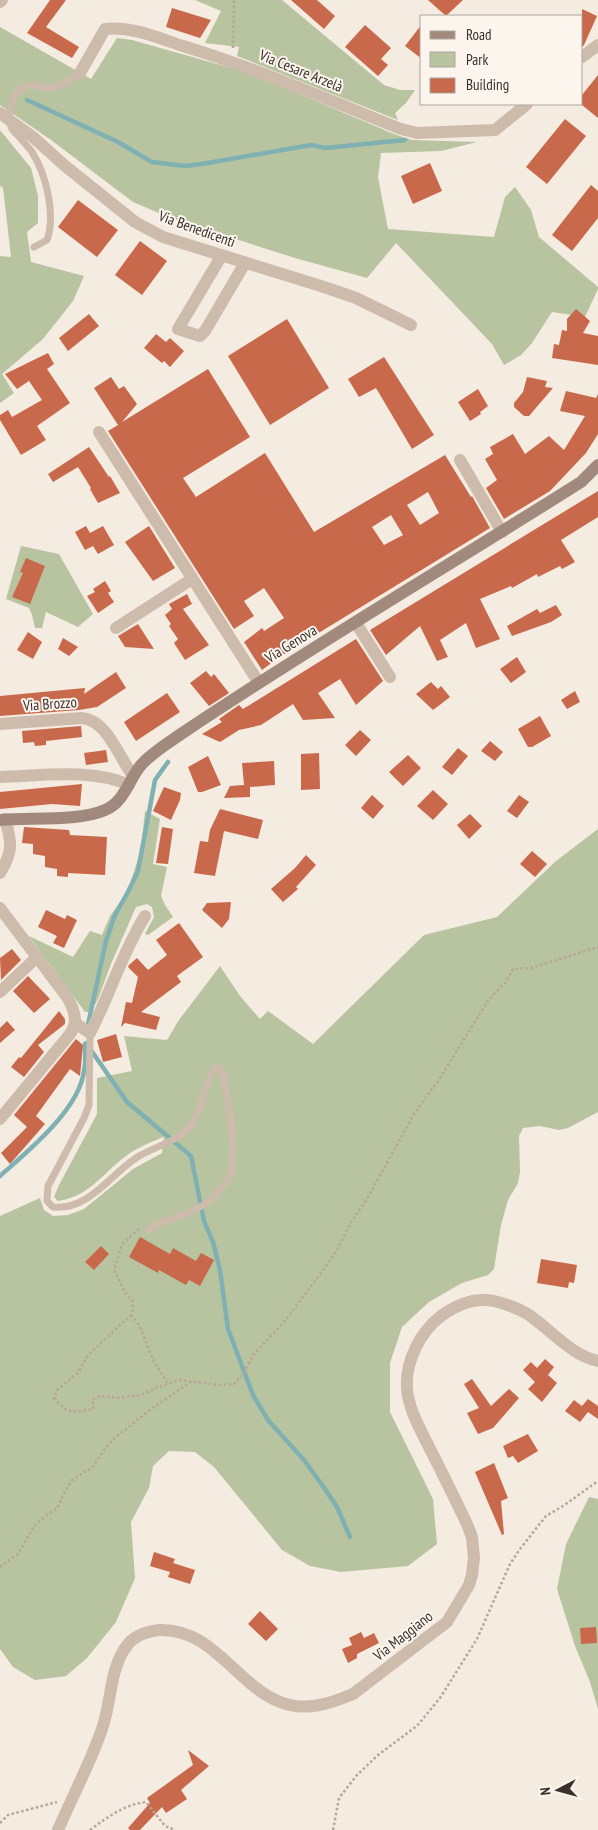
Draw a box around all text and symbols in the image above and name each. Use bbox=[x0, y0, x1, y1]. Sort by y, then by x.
legend bbox=[420, 15, 583, 105]
text: Road bbox=[466, 25, 492, 44]
street label: Via Cesare Arzelà bbox=[256, 45, 346, 96]
text: Park bbox=[466, 50, 488, 69]
text: Building bbox=[466, 75, 509, 94]
street label: Via Benedicenti bbox=[155, 206, 238, 251]
street label: Via Genova bbox=[260, 620, 320, 667]
street label: Via Brozzo bbox=[21, 692, 78, 715]
street label: Via Maggiano bbox=[368, 1607, 436, 1665]
north arrow bbox=[533, 1765, 583, 1815]
text: N bbox=[536, 1787, 554, 1796]

